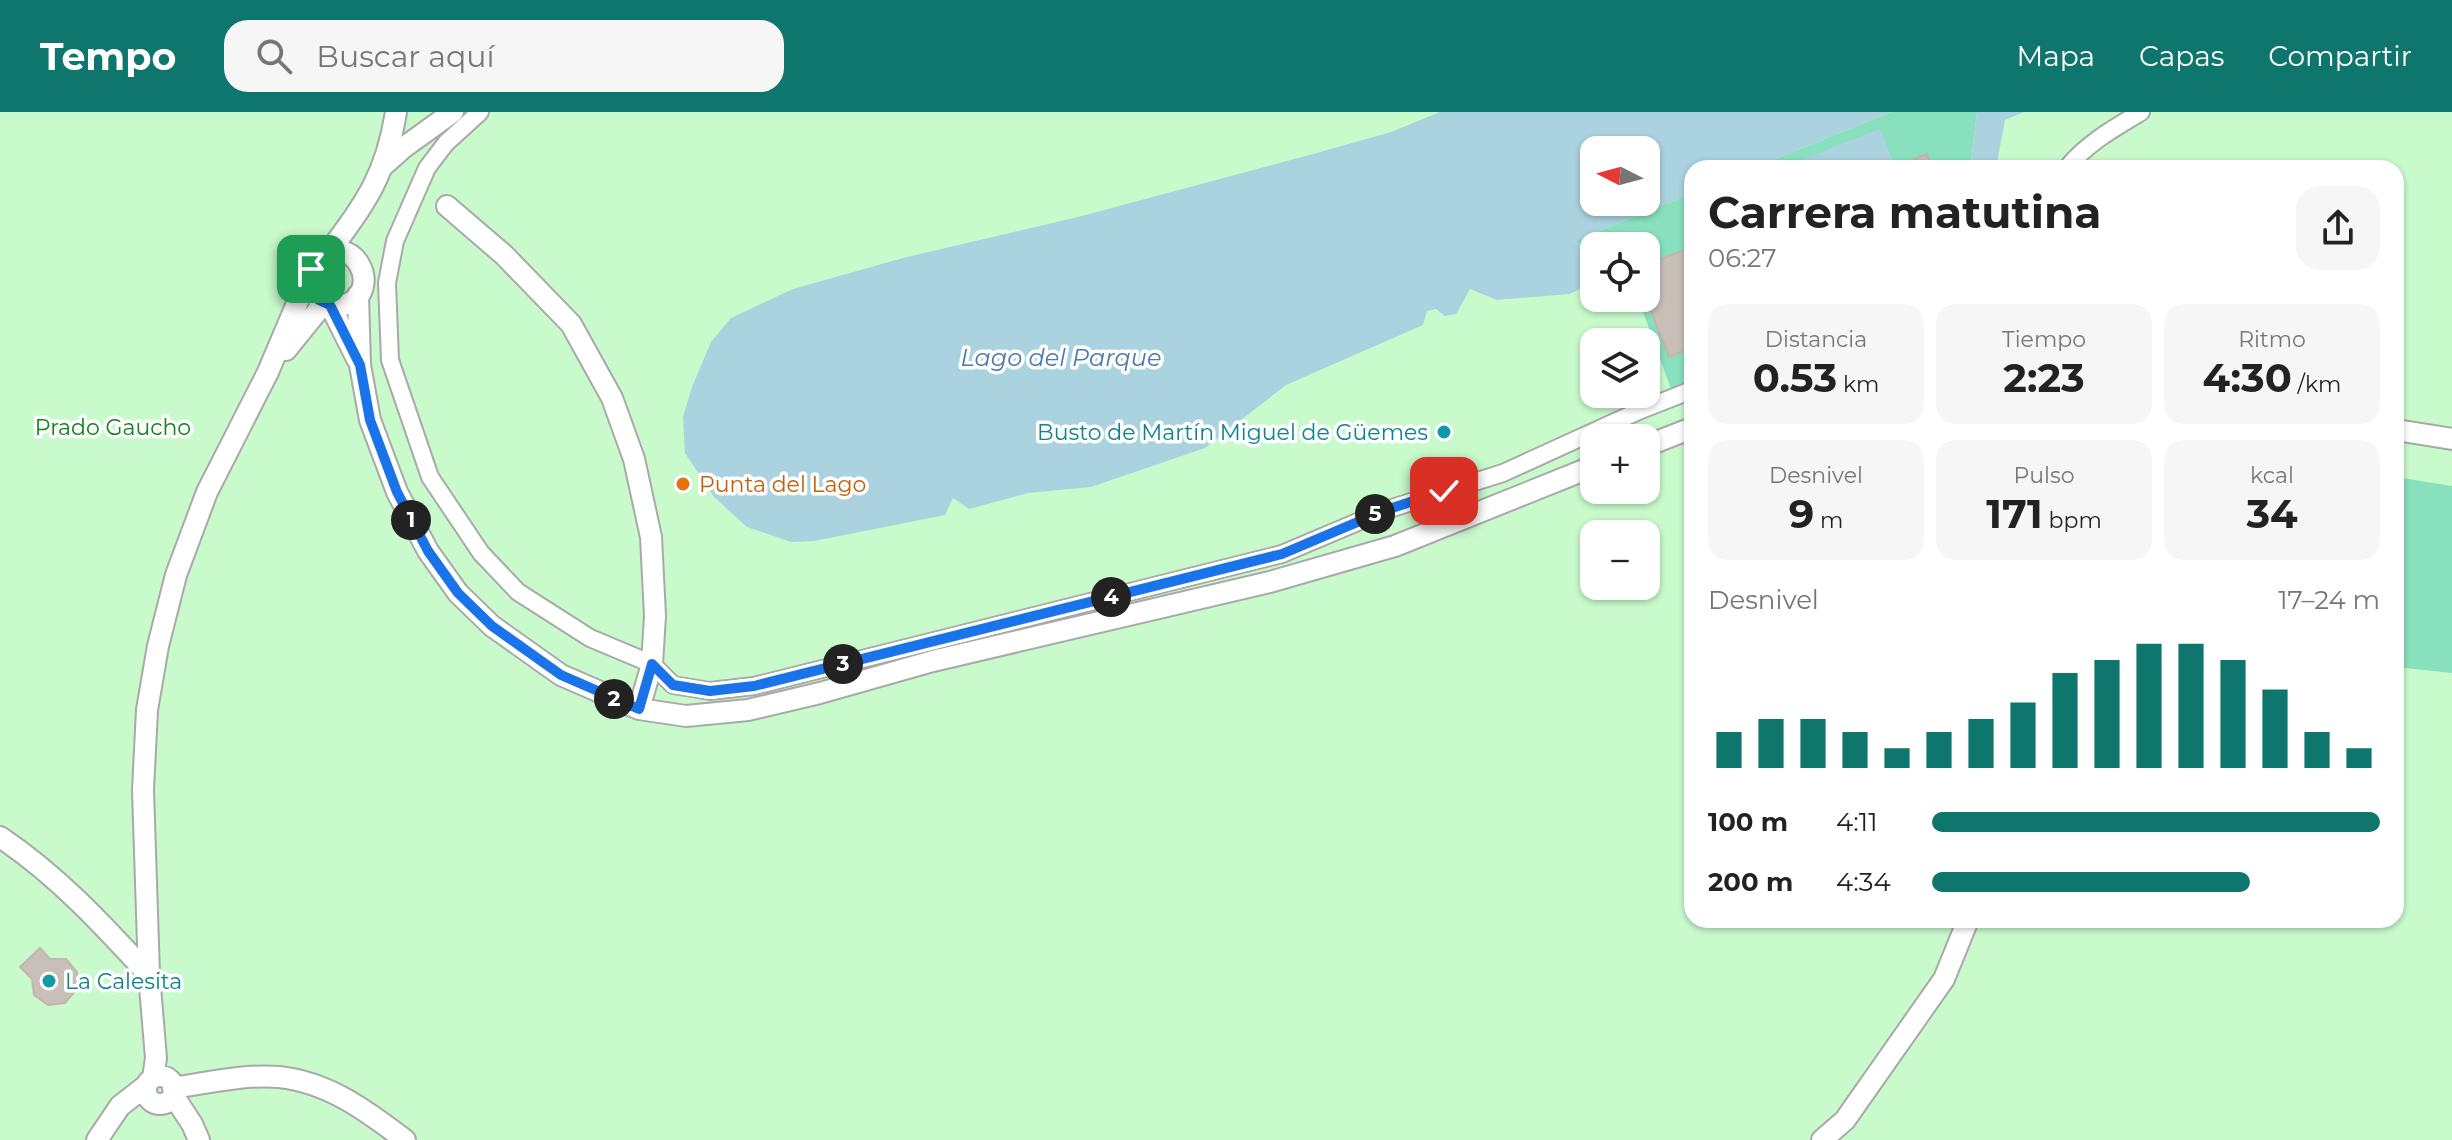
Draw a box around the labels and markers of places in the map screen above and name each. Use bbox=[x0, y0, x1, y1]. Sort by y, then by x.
pin bbox=[277, 235, 345, 303]
place label: Busto de Martín Miguel de Güemes bbox=[1037, 419, 1428, 446]
marker: Busto de Martín Miguel de Güemes bbox=[1435, 423, 1453, 441]
pin bbox=[1410, 457, 1478, 525]
place label: Punta del Lago bbox=[699, 471, 866, 498]
marker: Punta del Lago bbox=[674, 475, 692, 493]
pin: 5 bbox=[1355, 494, 1395, 534]
pin: 1 bbox=[391, 500, 431, 540]
pin: 4 bbox=[1091, 577, 1131, 617]
pin: 3 bbox=[823, 644, 863, 684]
pin: 2 bbox=[594, 679, 634, 719]
place label: La Calesita bbox=[65, 968, 182, 995]
marker: La Calesita bbox=[40, 972, 58, 990]

